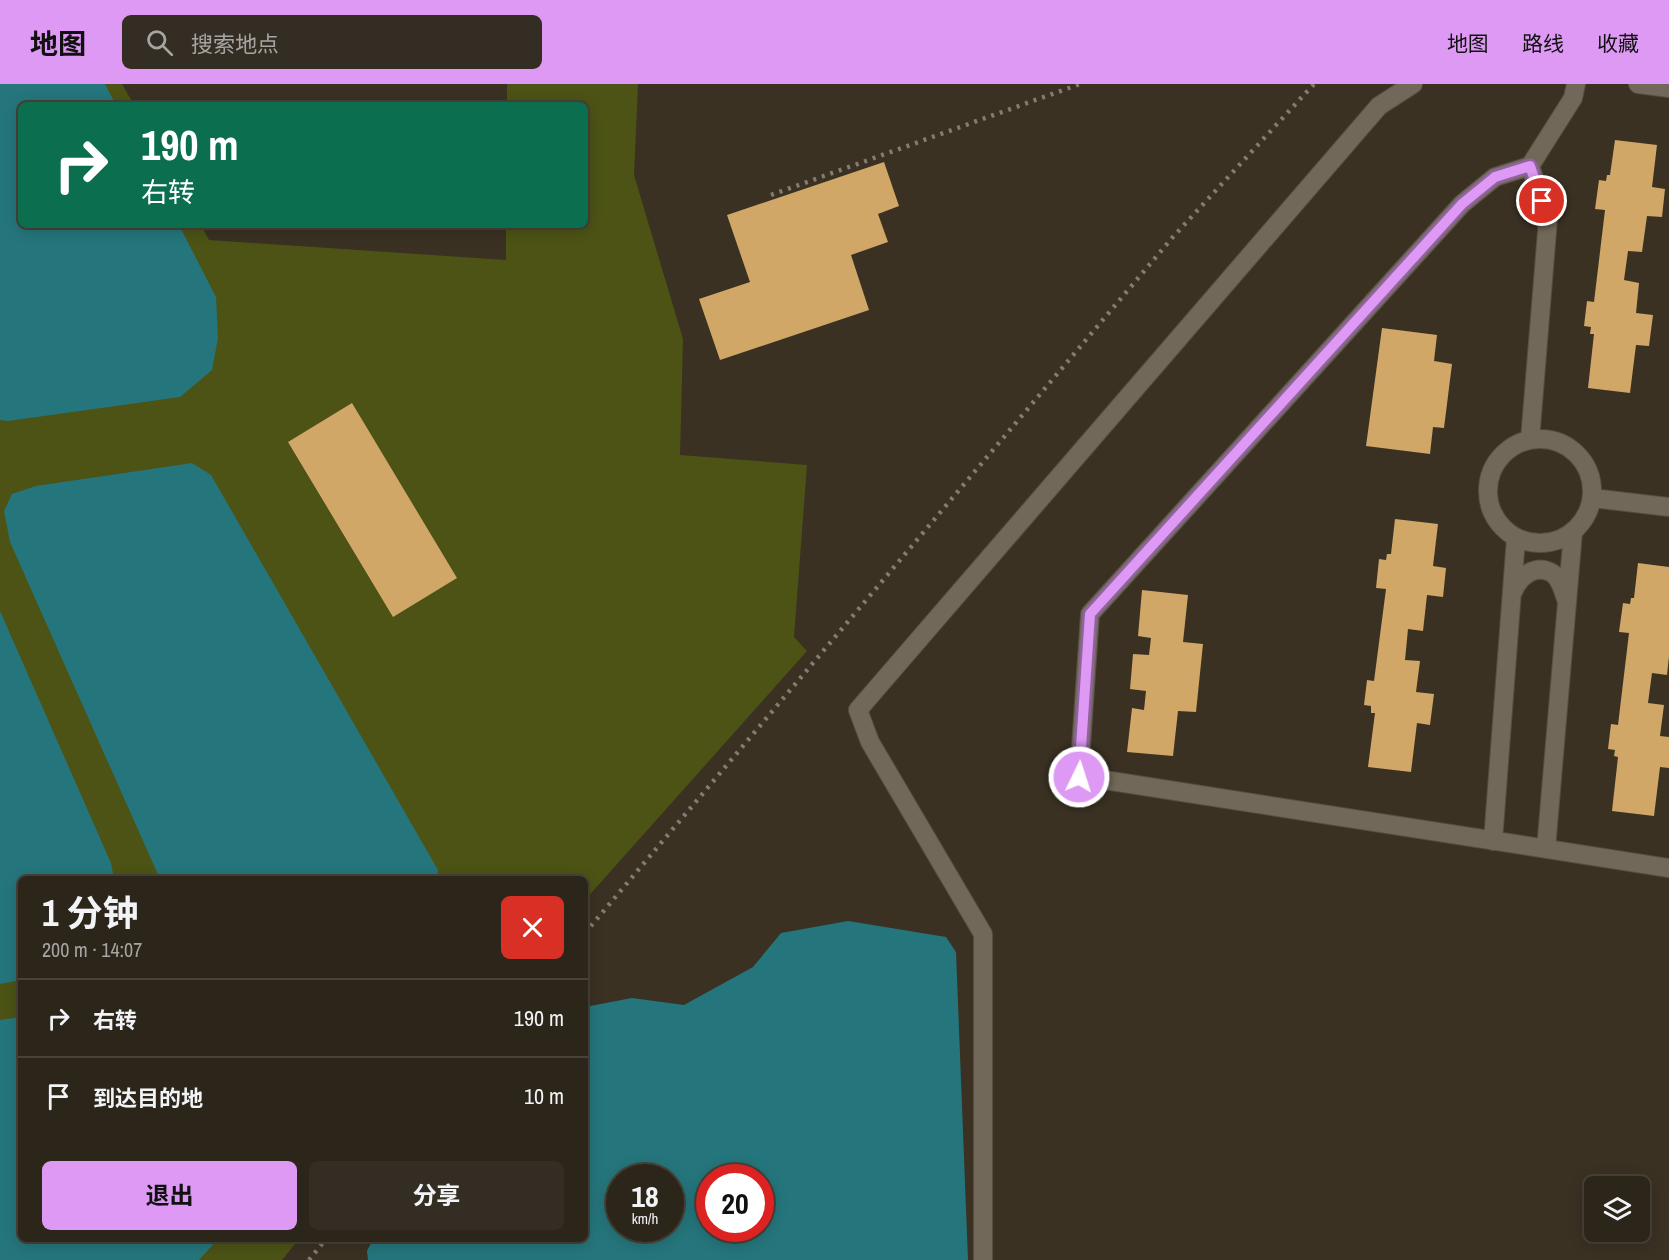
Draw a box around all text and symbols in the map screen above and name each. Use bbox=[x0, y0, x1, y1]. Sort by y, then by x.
search box bbox=[122, 15, 542, 69]
text: 地图 bbox=[30, 25, 86, 63]
icon: search bbox=[143, 26, 176, 59]
text: 搜索地点 bbox=[191, 29, 279, 59]
text: 地图 bbox=[1447, 29, 1489, 58]
text: 路线 bbox=[1522, 29, 1564, 58]
text: 收藏 bbox=[1597, 29, 1639, 58]
text: 190 m bbox=[141, 117, 239, 173]
icon: right bbox=[42, 126, 120, 204]
text: 右转 bbox=[141, 174, 195, 210]
pin bbox=[1516, 175, 1567, 226]
icon: arrive bbox=[1525, 184, 1558, 217]
position arrow bbox=[1047, 745, 1111, 809]
text: 1 分钟 bbox=[42, 889, 139, 937]
button: close bbox=[501, 896, 564, 959]
text: 200 m · 14:07 bbox=[42, 936, 142, 963]
icon: right bbox=[42, 1002, 75, 1035]
text: 190 m bbox=[514, 1003, 564, 1033]
text: 右转 bbox=[93, 1005, 137, 1035]
icon: arrive bbox=[42, 1080, 75, 1113]
text: 10 m bbox=[524, 1081, 564, 1111]
text: 到达目的地 bbox=[93, 1083, 203, 1113]
button: 退出 bbox=[42, 1161, 297, 1230]
button: 分享 bbox=[309, 1161, 564, 1230]
speed limit sign: 20 bbox=[696, 1164, 774, 1242]
text: 18 bbox=[631, 1176, 659, 1216]
map controls bbox=[1584, 1176, 1650, 1242]
button: layers bbox=[1584, 1176, 1650, 1242]
text: km/h bbox=[632, 1208, 658, 1229]

